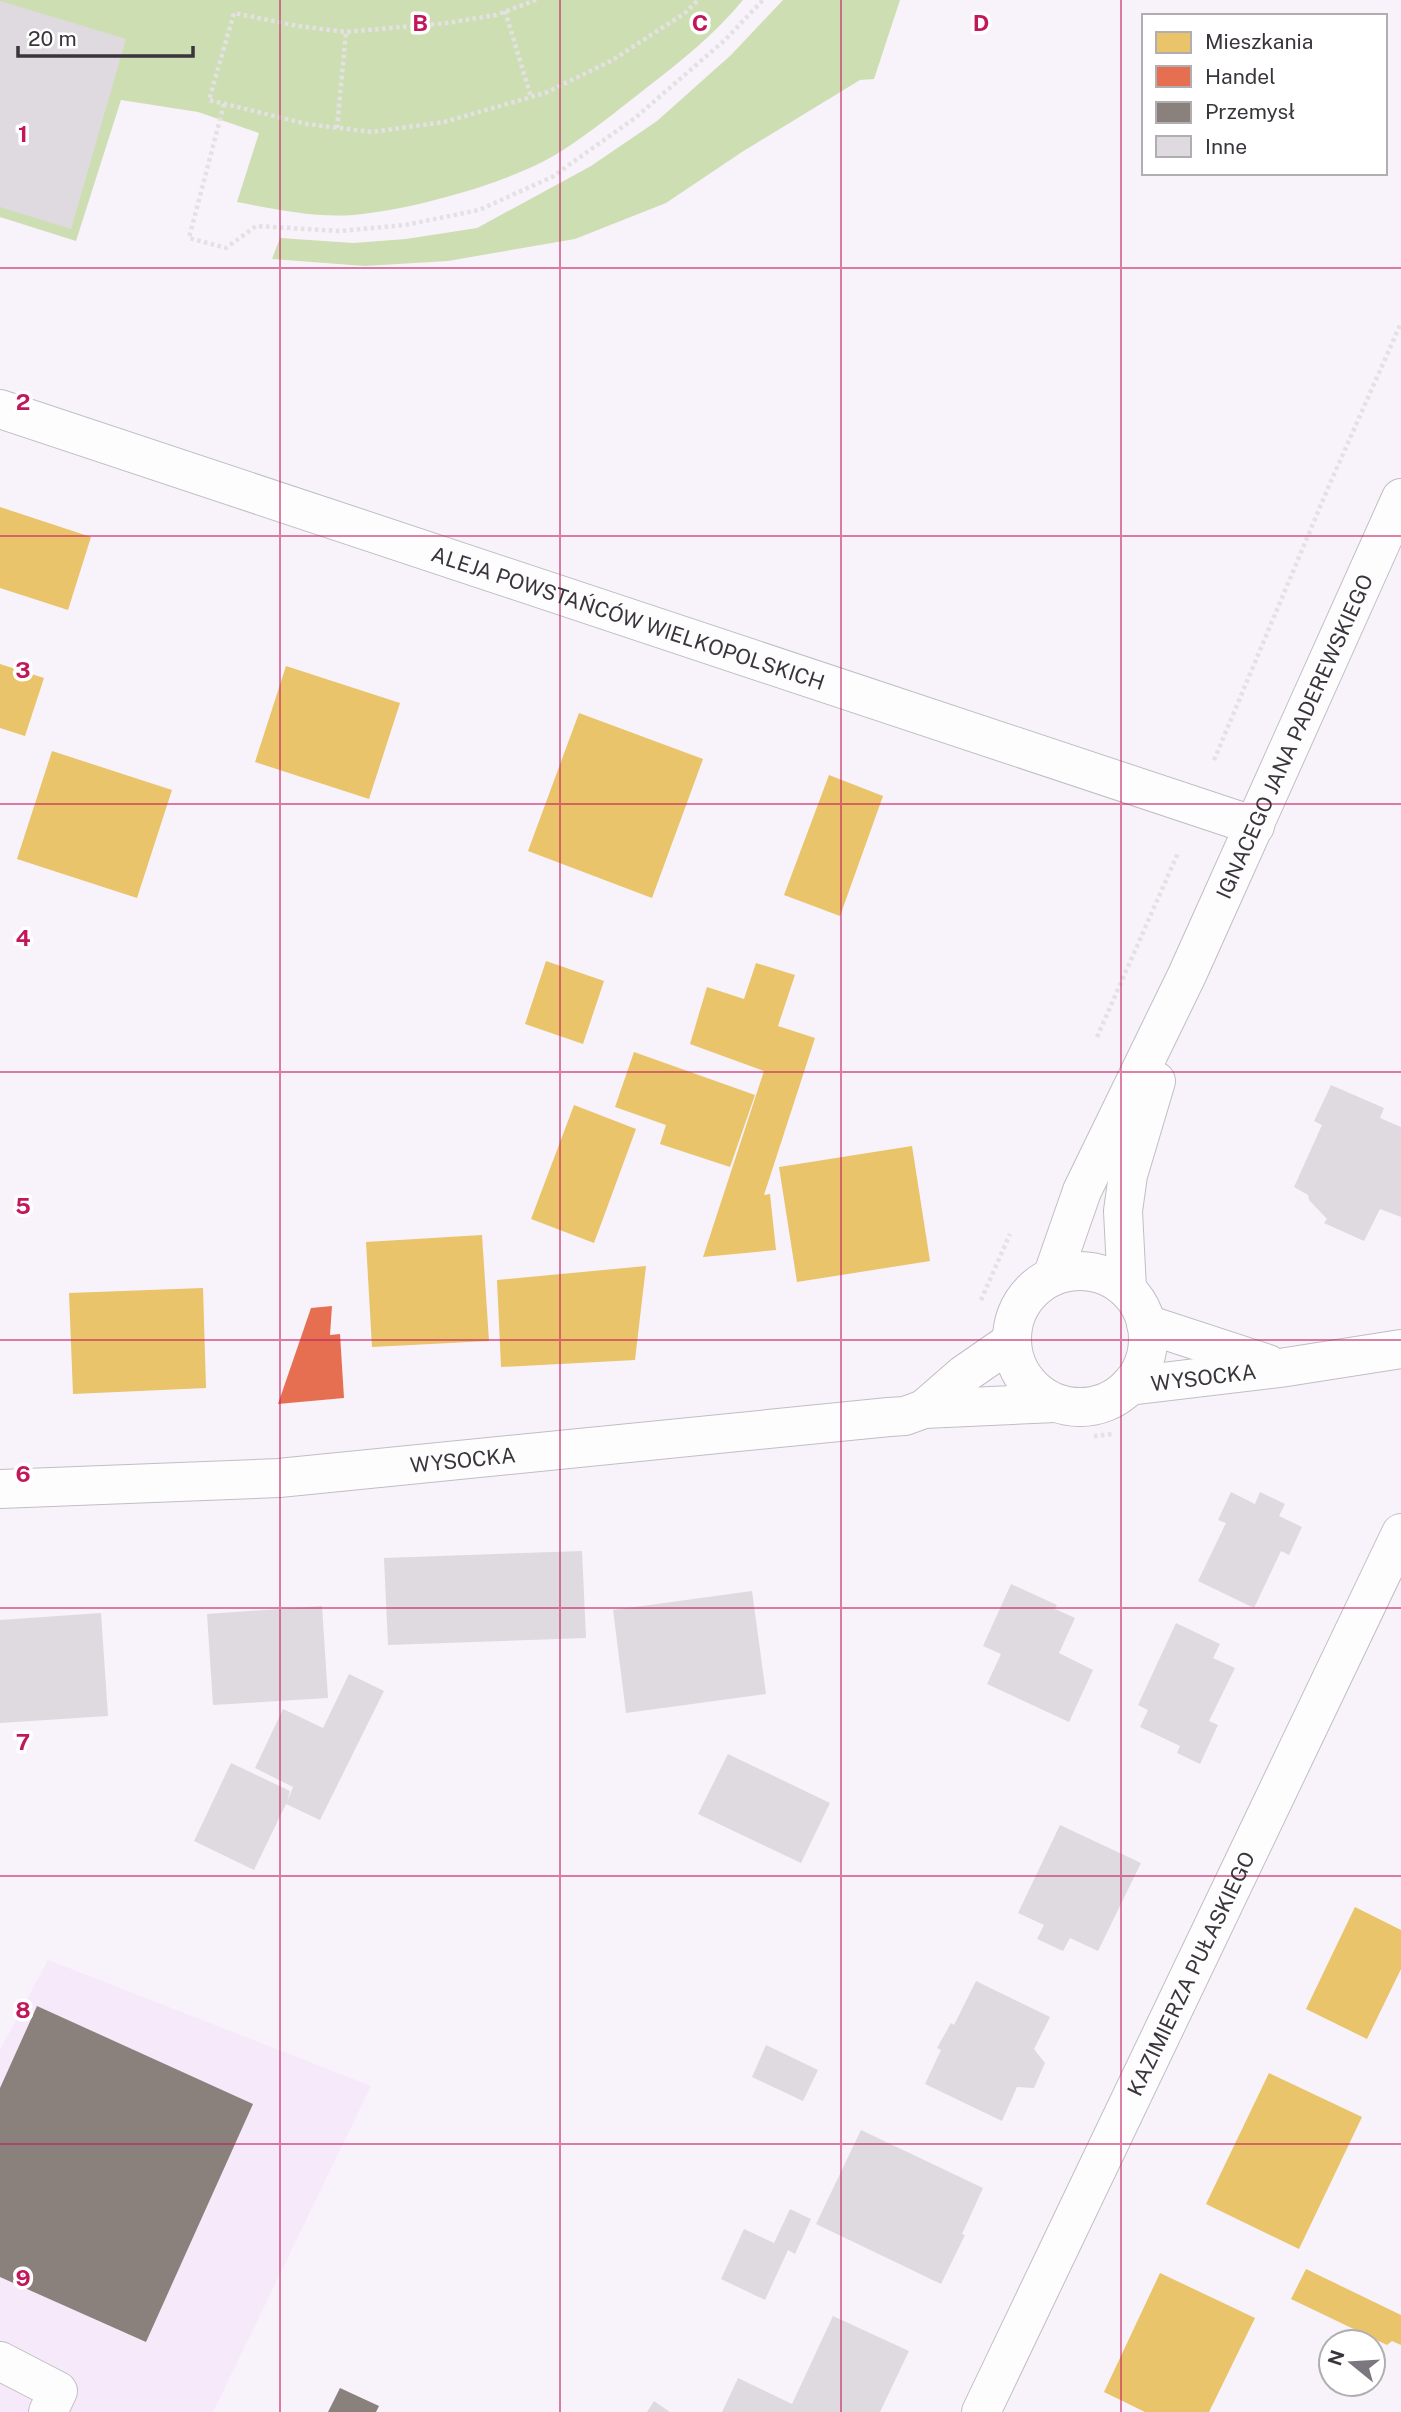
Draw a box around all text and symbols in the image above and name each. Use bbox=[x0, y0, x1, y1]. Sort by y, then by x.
text: B bbox=[412, 9, 428, 36]
text: C bbox=[692, 9, 708, 36]
text: D bbox=[973, 9, 989, 36]
scale bar bbox=[18, 14, 192, 58]
legend bbox=[1142, 14, 1387, 175]
text: 20 m bbox=[28, 26, 77, 51]
text: Mieszkania bbox=[1205, 29, 1313, 54]
text: Handel bbox=[1205, 64, 1276, 89]
text: Przemysł bbox=[1205, 99, 1296, 124]
text: 1 bbox=[18, 120, 28, 147]
text: Inne bbox=[1205, 134, 1247, 159]
text: 2 bbox=[16, 388, 30, 415]
street label: ALEJA POWSTAŃCÓW WIELKOPOLSKICH bbox=[428, 541, 828, 695]
street label: IGNACEGO JANA PADEREWSKIEGO bbox=[1210, 570, 1378, 902]
text: 3 bbox=[15, 656, 31, 683]
text: 4 bbox=[15, 924, 31, 951]
text: 5 bbox=[15, 1192, 31, 1219]
street label: WYSOCKA bbox=[1149, 1358, 1258, 1396]
street label: WYSOCKA bbox=[409, 1442, 517, 1477]
text: 6 bbox=[15, 1460, 31, 1487]
text: 7 bbox=[16, 1728, 30, 1755]
street label: KAZIMIERZA PUŁASKIEGO bbox=[1122, 1847, 1260, 2100]
text: 8 bbox=[15, 1996, 31, 2023]
text: 9 bbox=[15, 2264, 31, 2291]
north arrow bbox=[1317, 2328, 1387, 2398]
text: N bbox=[1323, 2347, 1349, 2368]

